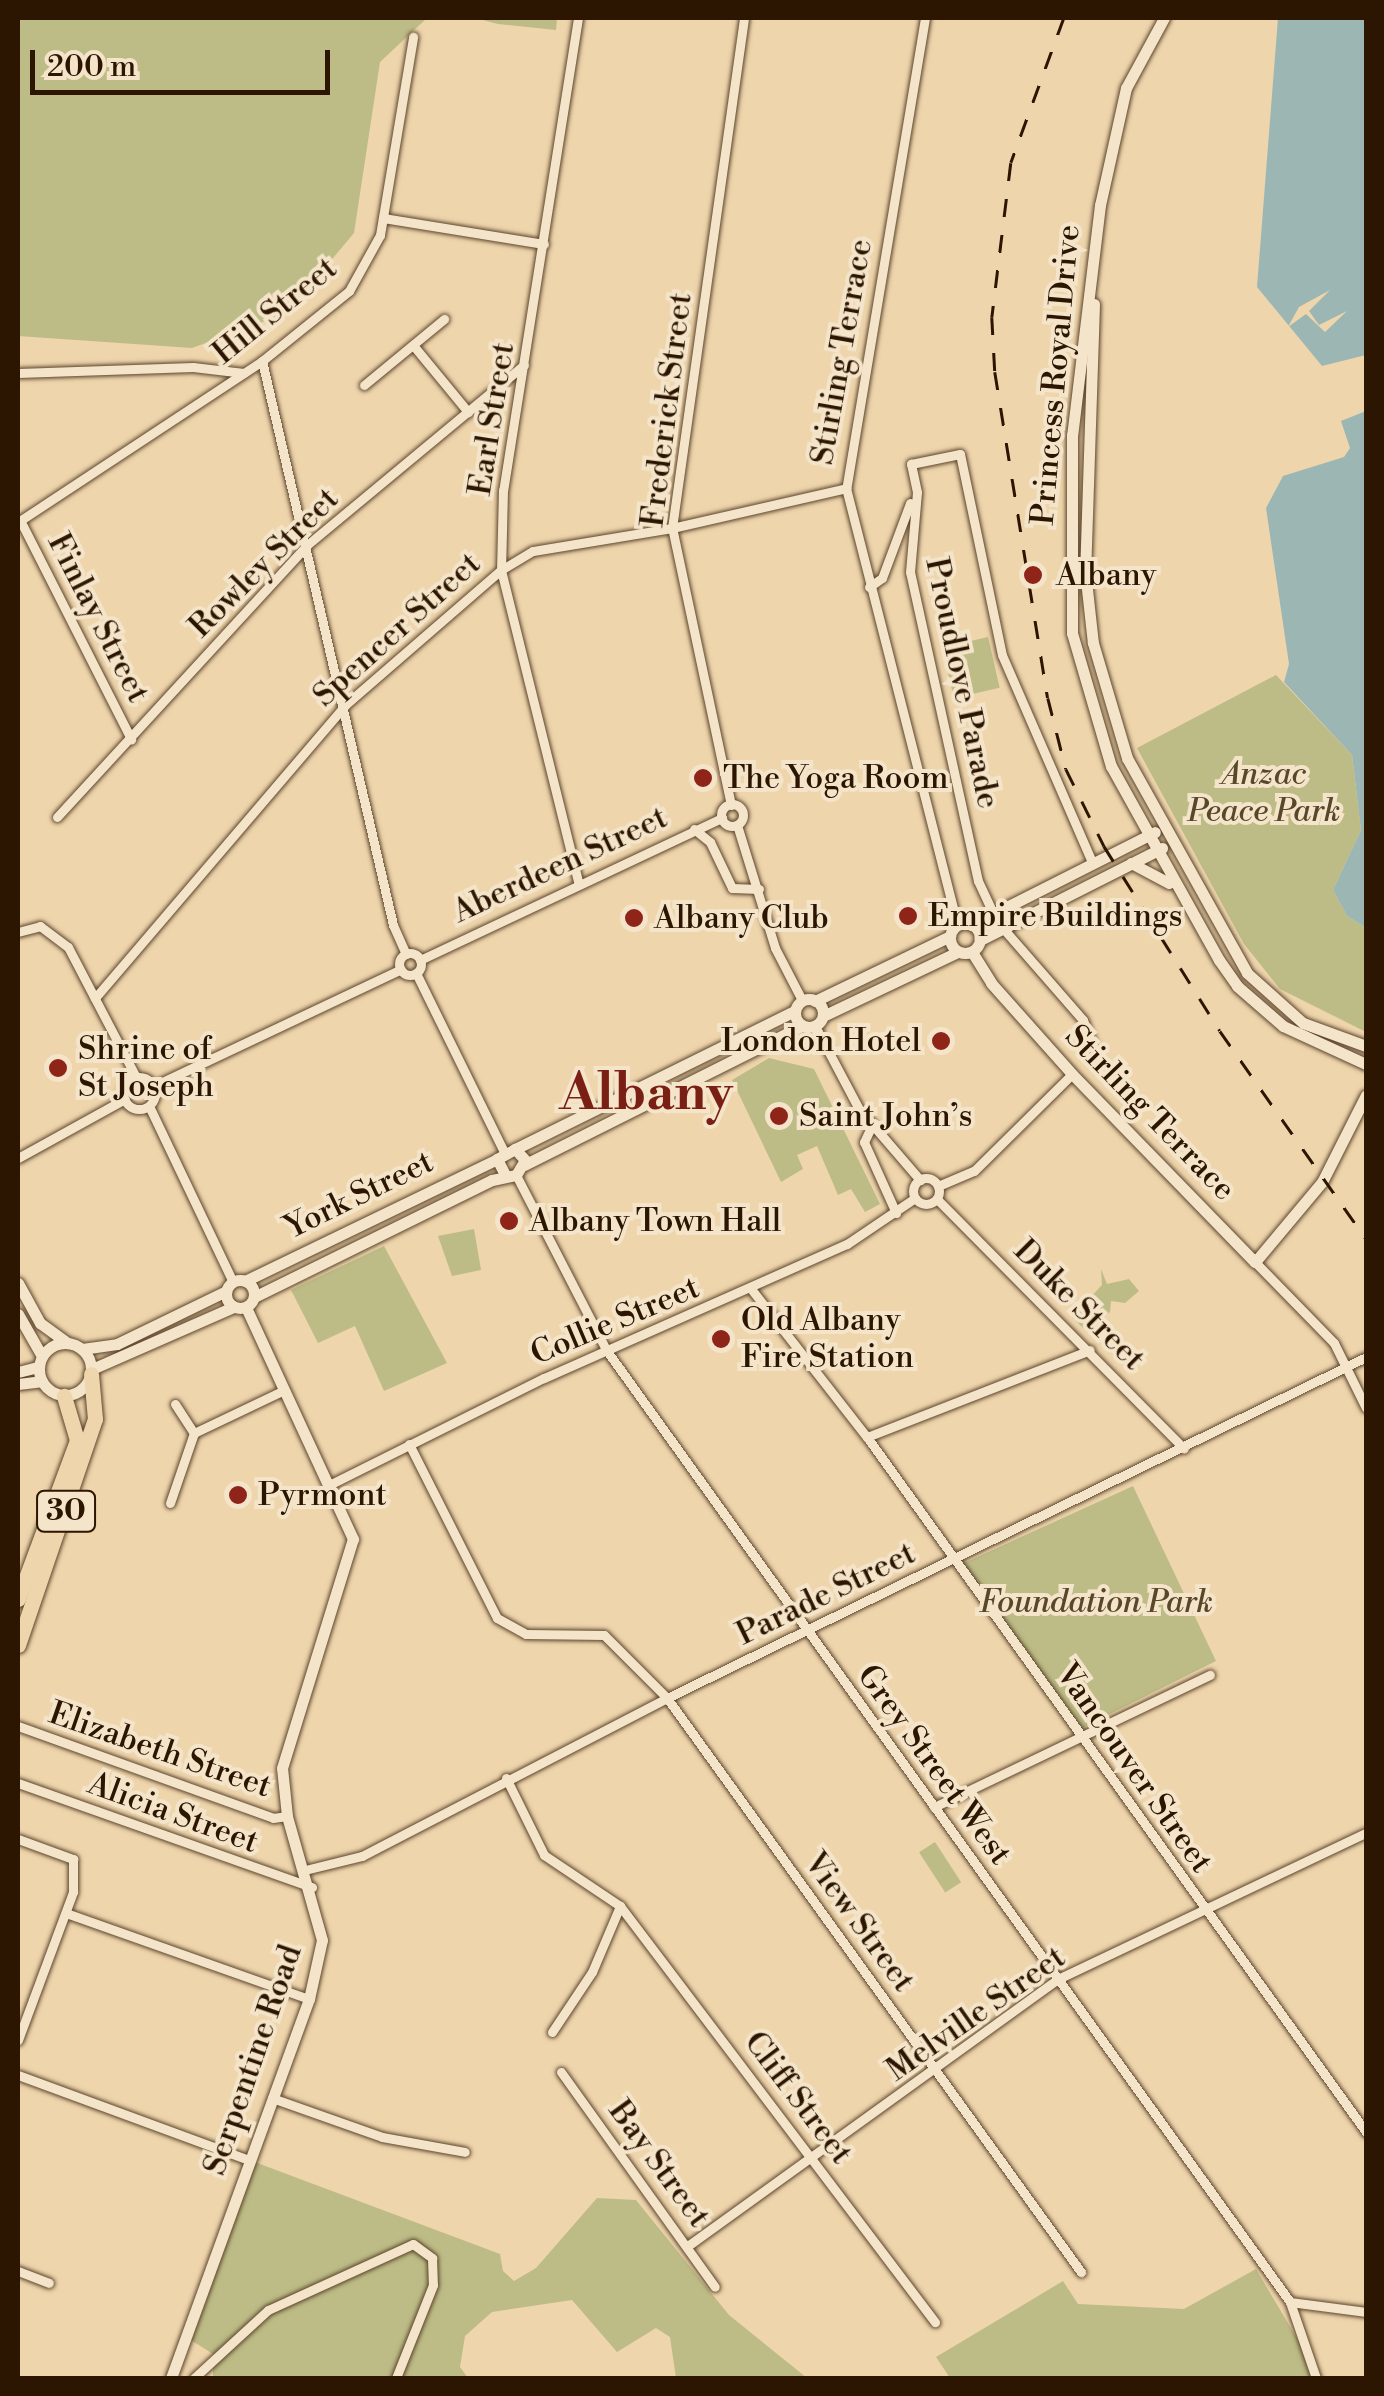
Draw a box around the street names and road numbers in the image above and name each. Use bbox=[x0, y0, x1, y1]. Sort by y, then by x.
street label: Princess Royal Drive bbox=[1024, 223, 1088, 527]
street label: Stirling Terrace bbox=[803, 236, 881, 468]
street label: Hill Street bbox=[205, 249, 345, 373]
street label: Frederick Street bbox=[634, 290, 700, 530]
street label: Earl Street bbox=[461, 340, 523, 498]
street label: Rowley Street bbox=[181, 480, 347, 646]
street label: Finlay Street bbox=[39, 527, 157, 709]
street label: Spencer Street bbox=[305, 545, 489, 715]
street label: Proudlove Parade bbox=[917, 554, 1007, 812]
street label: Aberdeen Street bbox=[447, 798, 673, 932]
street label: Stirling Terrace bbox=[1057, 1018, 1243, 1208]
street label: York Street bbox=[279, 1143, 439, 1247]
street label: Duke Street bbox=[1006, 1232, 1152, 1378]
street label: Collie Street bbox=[525, 1268, 705, 1374]
road number: 30 bbox=[36, 1486, 96, 1536]
street label: Parade Street bbox=[730, 1534, 922, 1654]
street label: Vancouver Street bbox=[1048, 1656, 1220, 1880]
street label: Grey Street West bbox=[849, 1658, 1019, 1872]
street label: Elizabeth Street bbox=[44, 1694, 276, 1806]
street label: Alicia Street bbox=[83, 1764, 263, 1862]
street label: View Street bbox=[795, 1845, 923, 1999]
street label: Melville Street bbox=[879, 1938, 1073, 2090]
street label: Serpentine Road bbox=[196, 1940, 310, 2180]
street label: Cliff Street bbox=[736, 2024, 860, 2172]
street label: Bay Street bbox=[600, 2093, 718, 2235]

